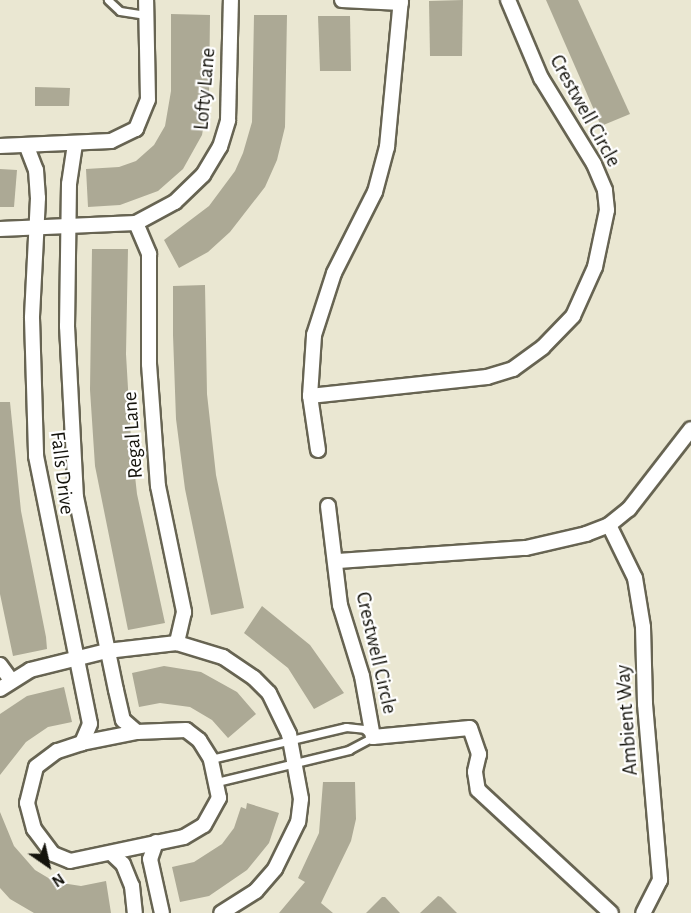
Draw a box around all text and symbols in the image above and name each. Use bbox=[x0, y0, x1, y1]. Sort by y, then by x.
street label: Lofty Lane bbox=[189, 47, 221, 131]
street label: Crestwell Circle bbox=[544, 50, 626, 172]
street label: Regal Lane bbox=[117, 391, 149, 479]
street label: Falls Drive bbox=[44, 430, 80, 516]
street label: Crestwell Circle bbox=[350, 590, 402, 716]
street label: Ambient Way bbox=[611, 664, 643, 776]
north arrow bbox=[18, 835, 78, 895]
text: N bbox=[49, 870, 67, 890]

